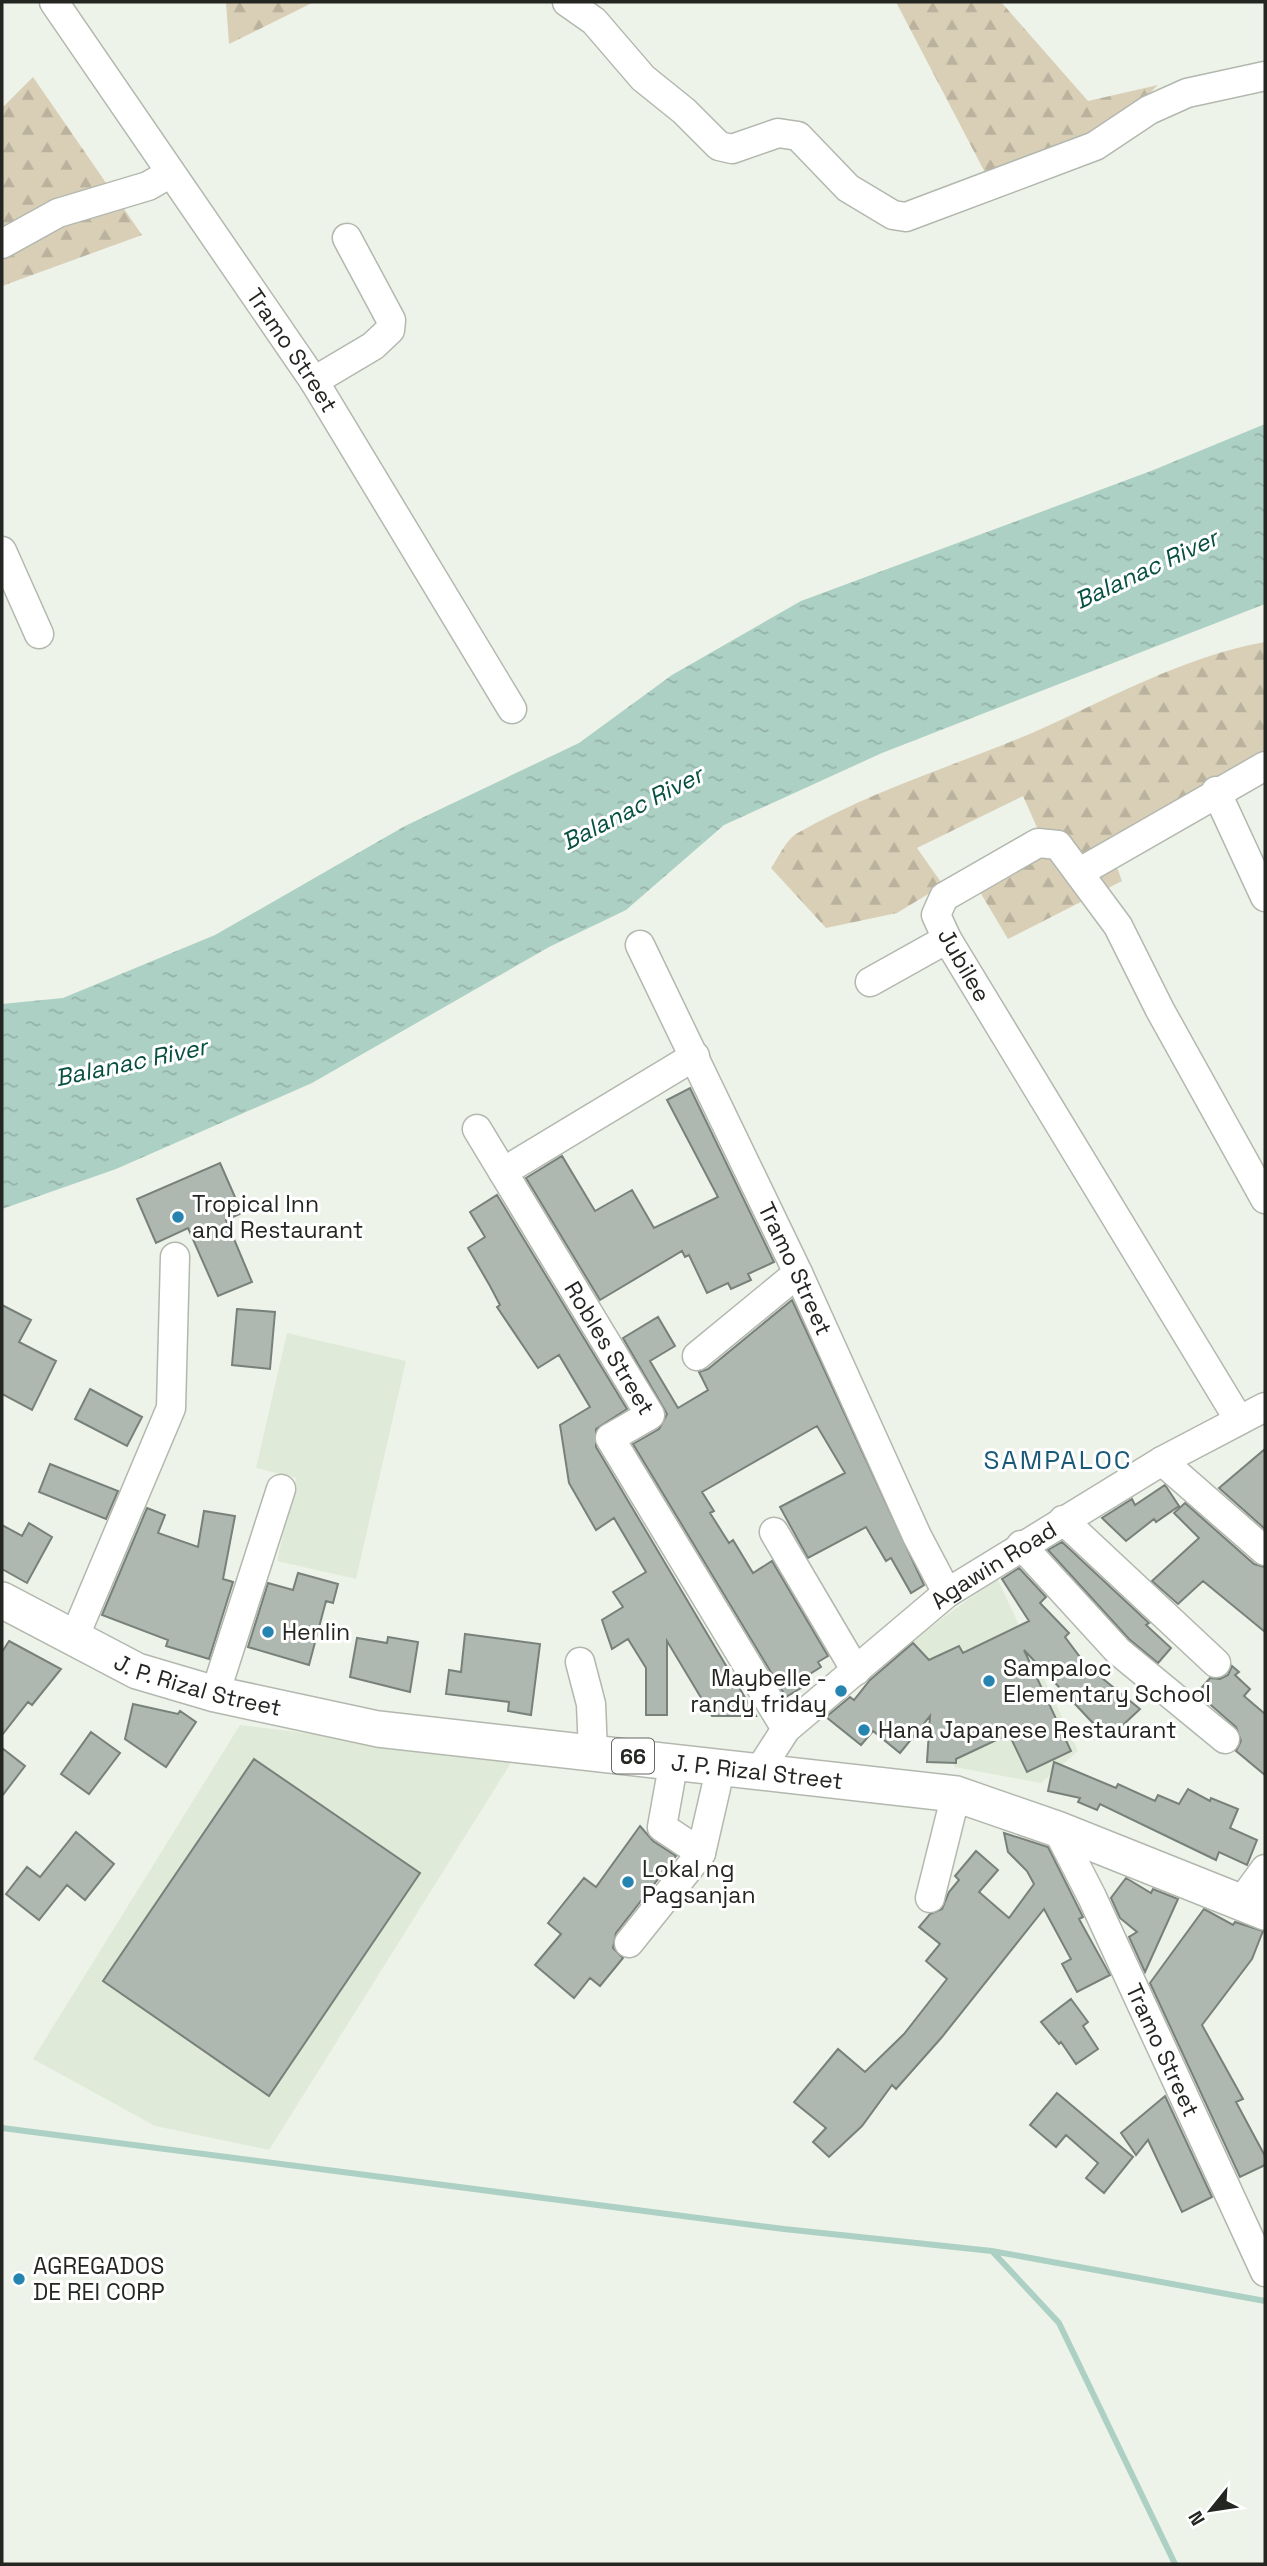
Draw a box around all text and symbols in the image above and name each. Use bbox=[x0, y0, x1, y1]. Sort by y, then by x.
street label: Tramo Street bbox=[240, 282, 345, 418]
water label: Balanac River bbox=[1069, 521, 1225, 616]
water label: Balanac River bbox=[556, 758, 711, 857]
street label: Jubilee bbox=[931, 923, 997, 1007]
water label: Balanac River bbox=[52, 1030, 213, 1093]
place label: Tropical Inn and Restaurant bbox=[192, 1189, 363, 1245]
street label: Tramo Street bbox=[751, 1197, 839, 1340]
marker: Tropical Inn and Restaurant bbox=[170, 1209, 186, 1225]
street label: Robles Street bbox=[558, 1276, 661, 1420]
district label: SAMPALOC bbox=[983, 1443, 1133, 1477]
street label: Agawin Road bbox=[924, 1514, 1062, 1616]
place label: Henlin bbox=[282, 1617, 350, 1647]
marker: Henlin bbox=[260, 1624, 276, 1640]
street label: J. P. Rizal Street bbox=[109, 1647, 284, 1723]
place label: Sampaloc Elementary School bbox=[1003, 1653, 1211, 1709]
place label: Maybelle - randy friday bbox=[690, 1663, 827, 1719]
marker: Sampaloc Elementary School bbox=[981, 1673, 997, 1689]
marker: Maybelle - randy friday bbox=[833, 1683, 849, 1699]
place label: Hana Japanese Restaurant bbox=[878, 1715, 1177, 1745]
marker: Hana Japanese Restaurant bbox=[856, 1722, 872, 1738]
road number: 66 bbox=[612, 1738, 654, 1774]
street label: J. P. Rizal Street bbox=[669, 1747, 845, 1796]
place label: Lokal ng Pagsanjan bbox=[642, 1854, 756, 1910]
marker: Lokal ng Pagsanjan bbox=[620, 1874, 636, 1890]
street label: Tramo Street bbox=[1119, 1979, 1206, 2121]
place label: AGREGADOS DE REI CORP bbox=[33, 2251, 165, 2307]
marker: AGREGADOS DE REI CORP bbox=[11, 2271, 27, 2287]
north arrow bbox=[1176, 2475, 1246, 2545]
text: N bbox=[1183, 2506, 1211, 2530]

